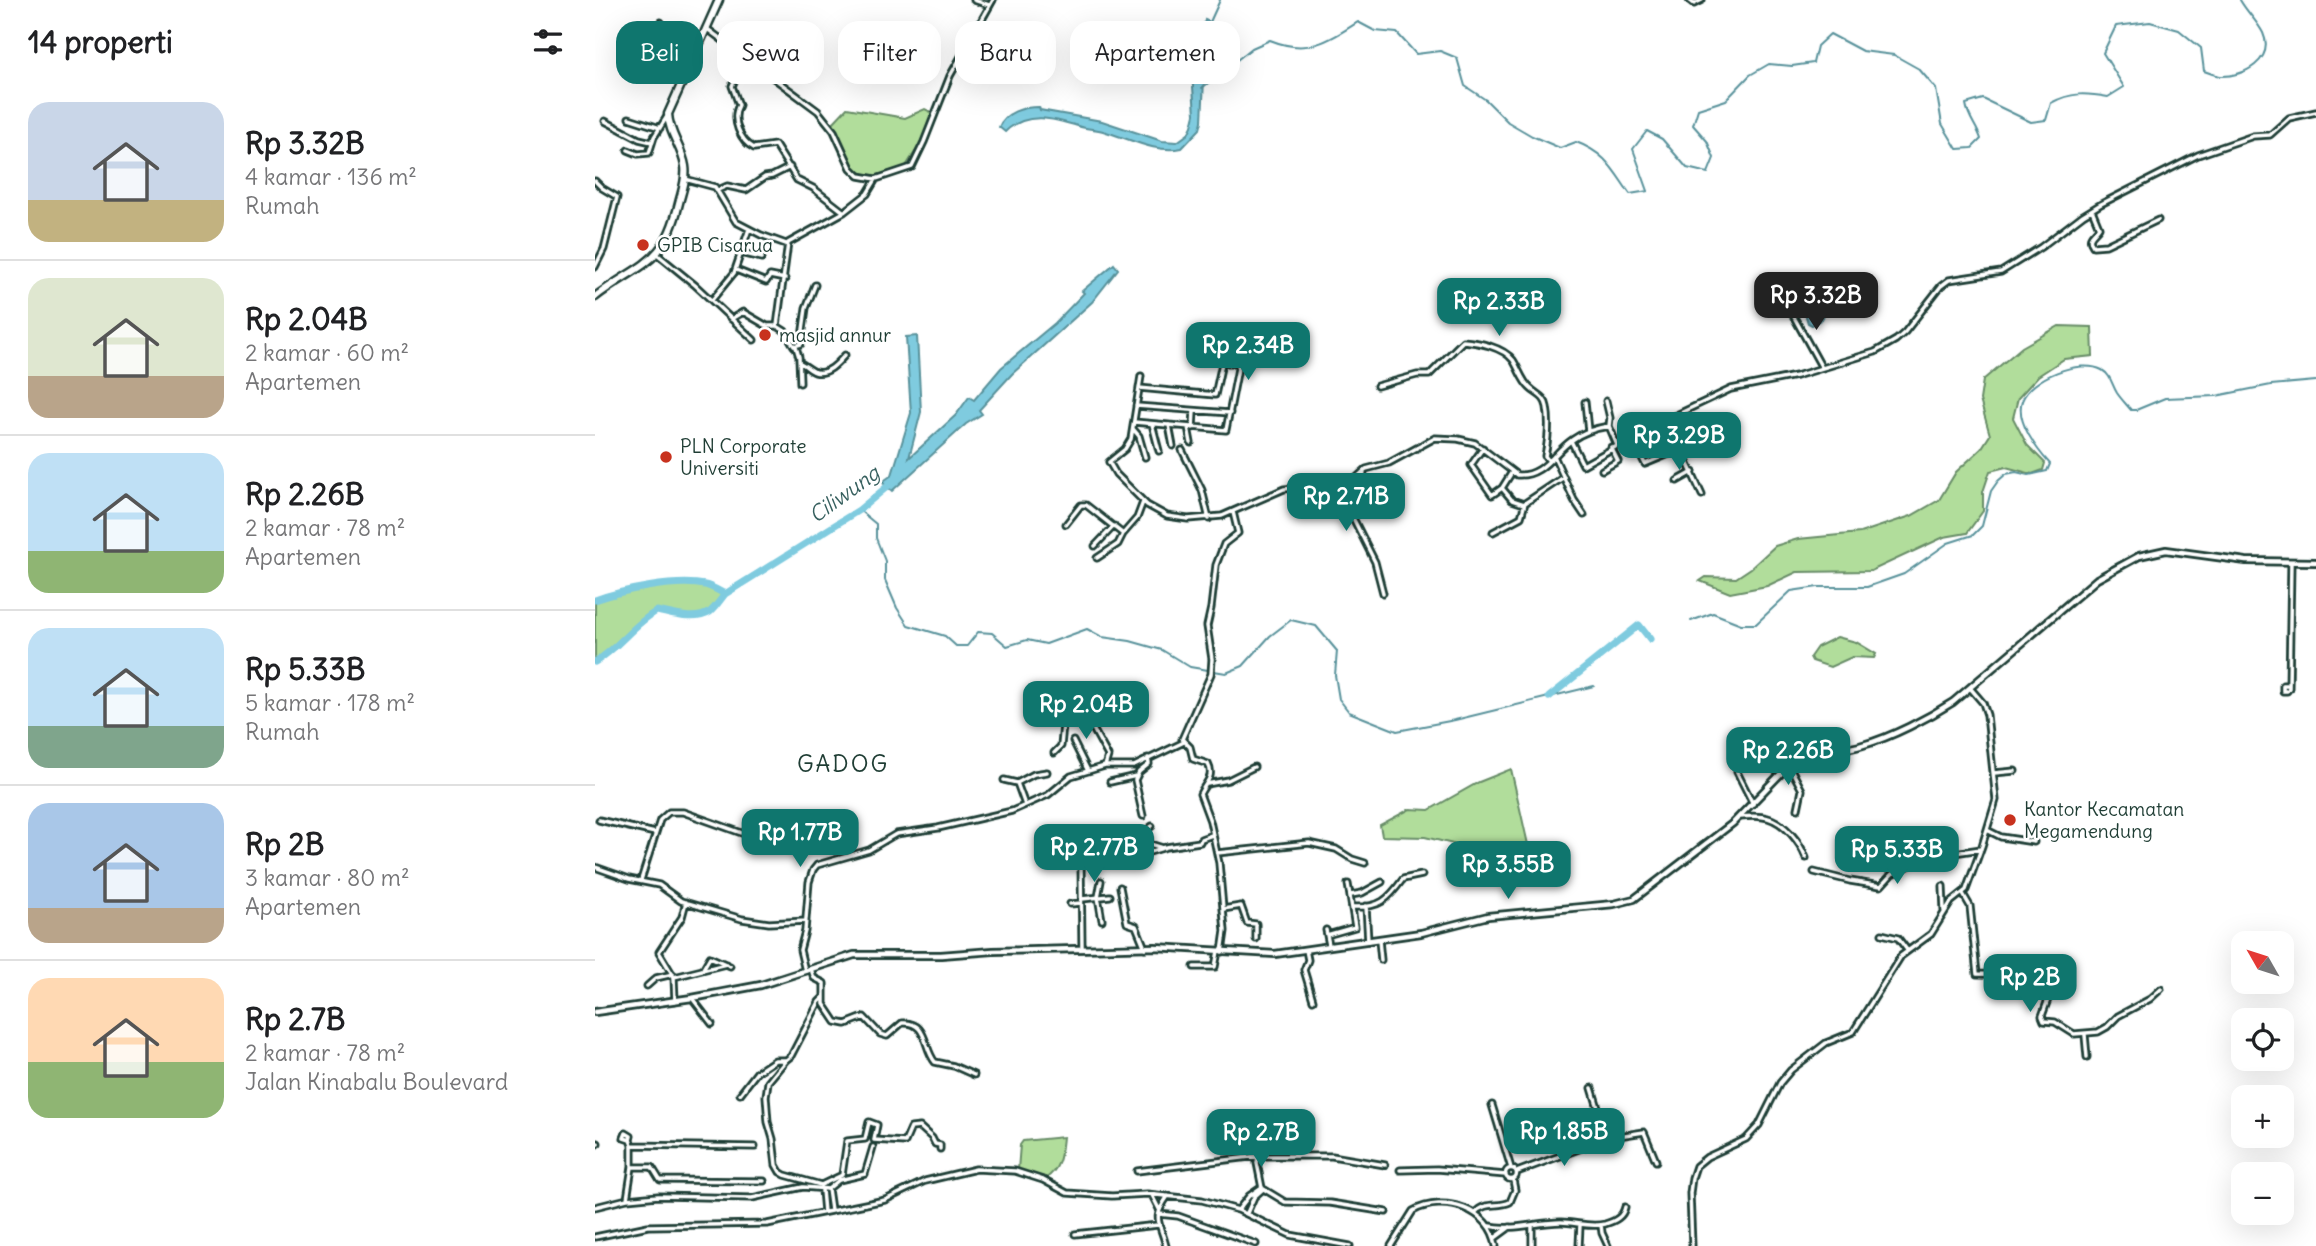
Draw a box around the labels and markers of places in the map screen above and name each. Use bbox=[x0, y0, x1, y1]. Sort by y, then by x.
place label: GPIB Cisarua bbox=[657, 233, 773, 257]
marker: GPIB Cisarua bbox=[635, 237, 651, 253]
pin: Rp 3.32B bbox=[1744, 272, 1888, 332]
pin: Rp 2.33B bbox=[1427, 278, 1571, 338]
pin: Rp 2.34B bbox=[1176, 322, 1320, 382]
place label: masjid annur bbox=[779, 323, 891, 347]
marker: masjid annur bbox=[757, 327, 773, 343]
pin: Rp 3.29B bbox=[1607, 412, 1751, 472]
place label: PLN Corporate Universiti bbox=[680, 434, 806, 480]
marker: PLN Corporate Universiti bbox=[658, 449, 674, 465]
pin: Rp 2.71B bbox=[1274, 474, 1418, 533]
pin: Rp 2.04B bbox=[1014, 682, 1158, 741]
pin: Rp 2.26B bbox=[1716, 728, 1860, 787]
place label: Kantor Kecamatan Megamendung bbox=[2024, 797, 2184, 843]
pin: Rp 1.77B bbox=[728, 810, 872, 869]
marker: Kantor Kecamatan Megamendung bbox=[2002, 812, 2018, 828]
pin: Rp 2.77B bbox=[1022, 824, 1166, 884]
pin: Rp 5.33B bbox=[1825, 826, 1969, 886]
pin: Rp 3.55B bbox=[1436, 842, 1580, 901]
pin: Rp 2B bbox=[1981, 954, 2079, 1014]
pin: Rp 1.85B bbox=[1492, 1108, 1636, 1168]
pin: Rp 2.7B bbox=[1196, 1110, 1326, 1169]

